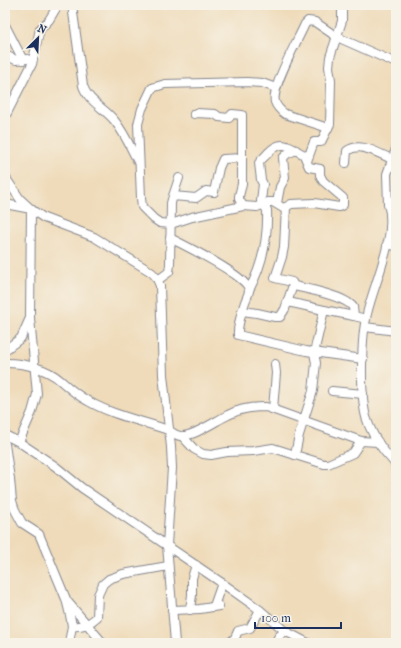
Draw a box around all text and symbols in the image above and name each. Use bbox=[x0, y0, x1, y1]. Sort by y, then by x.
north arrow bbox=[18, 18, 58, 58]
text: N bbox=[35, 22, 49, 37]
scale bar bbox=[255, 604, 341, 630]
text: 100 m bbox=[261, 611, 291, 625]

